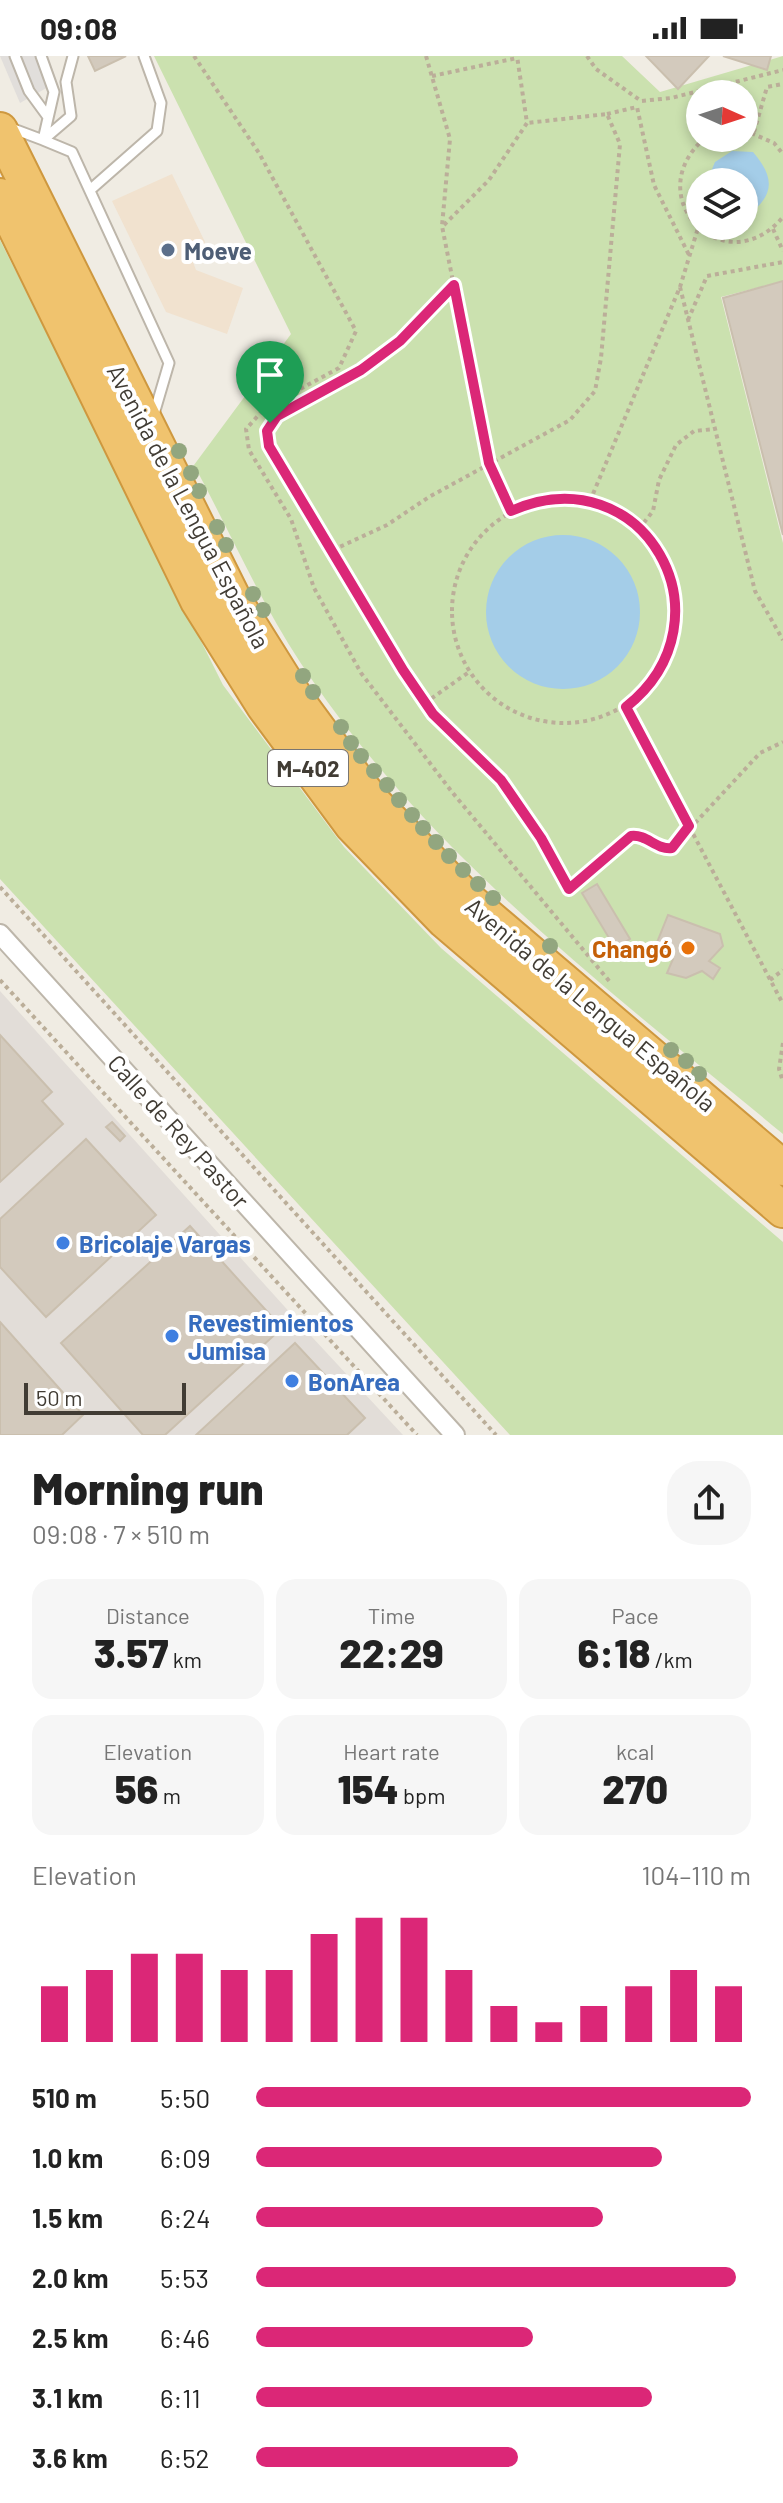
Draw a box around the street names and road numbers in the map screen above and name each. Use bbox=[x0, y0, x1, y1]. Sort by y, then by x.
street label: Avenida de la Lengua Española bbox=[102, 359, 276, 653]
road number: M-402 bbox=[268, 750, 348, 786]
street label: Avenida de la Lengua Española bbox=[460, 891, 722, 1117]
street label: Calle de Rey Pastor bbox=[102, 1048, 256, 1214]

